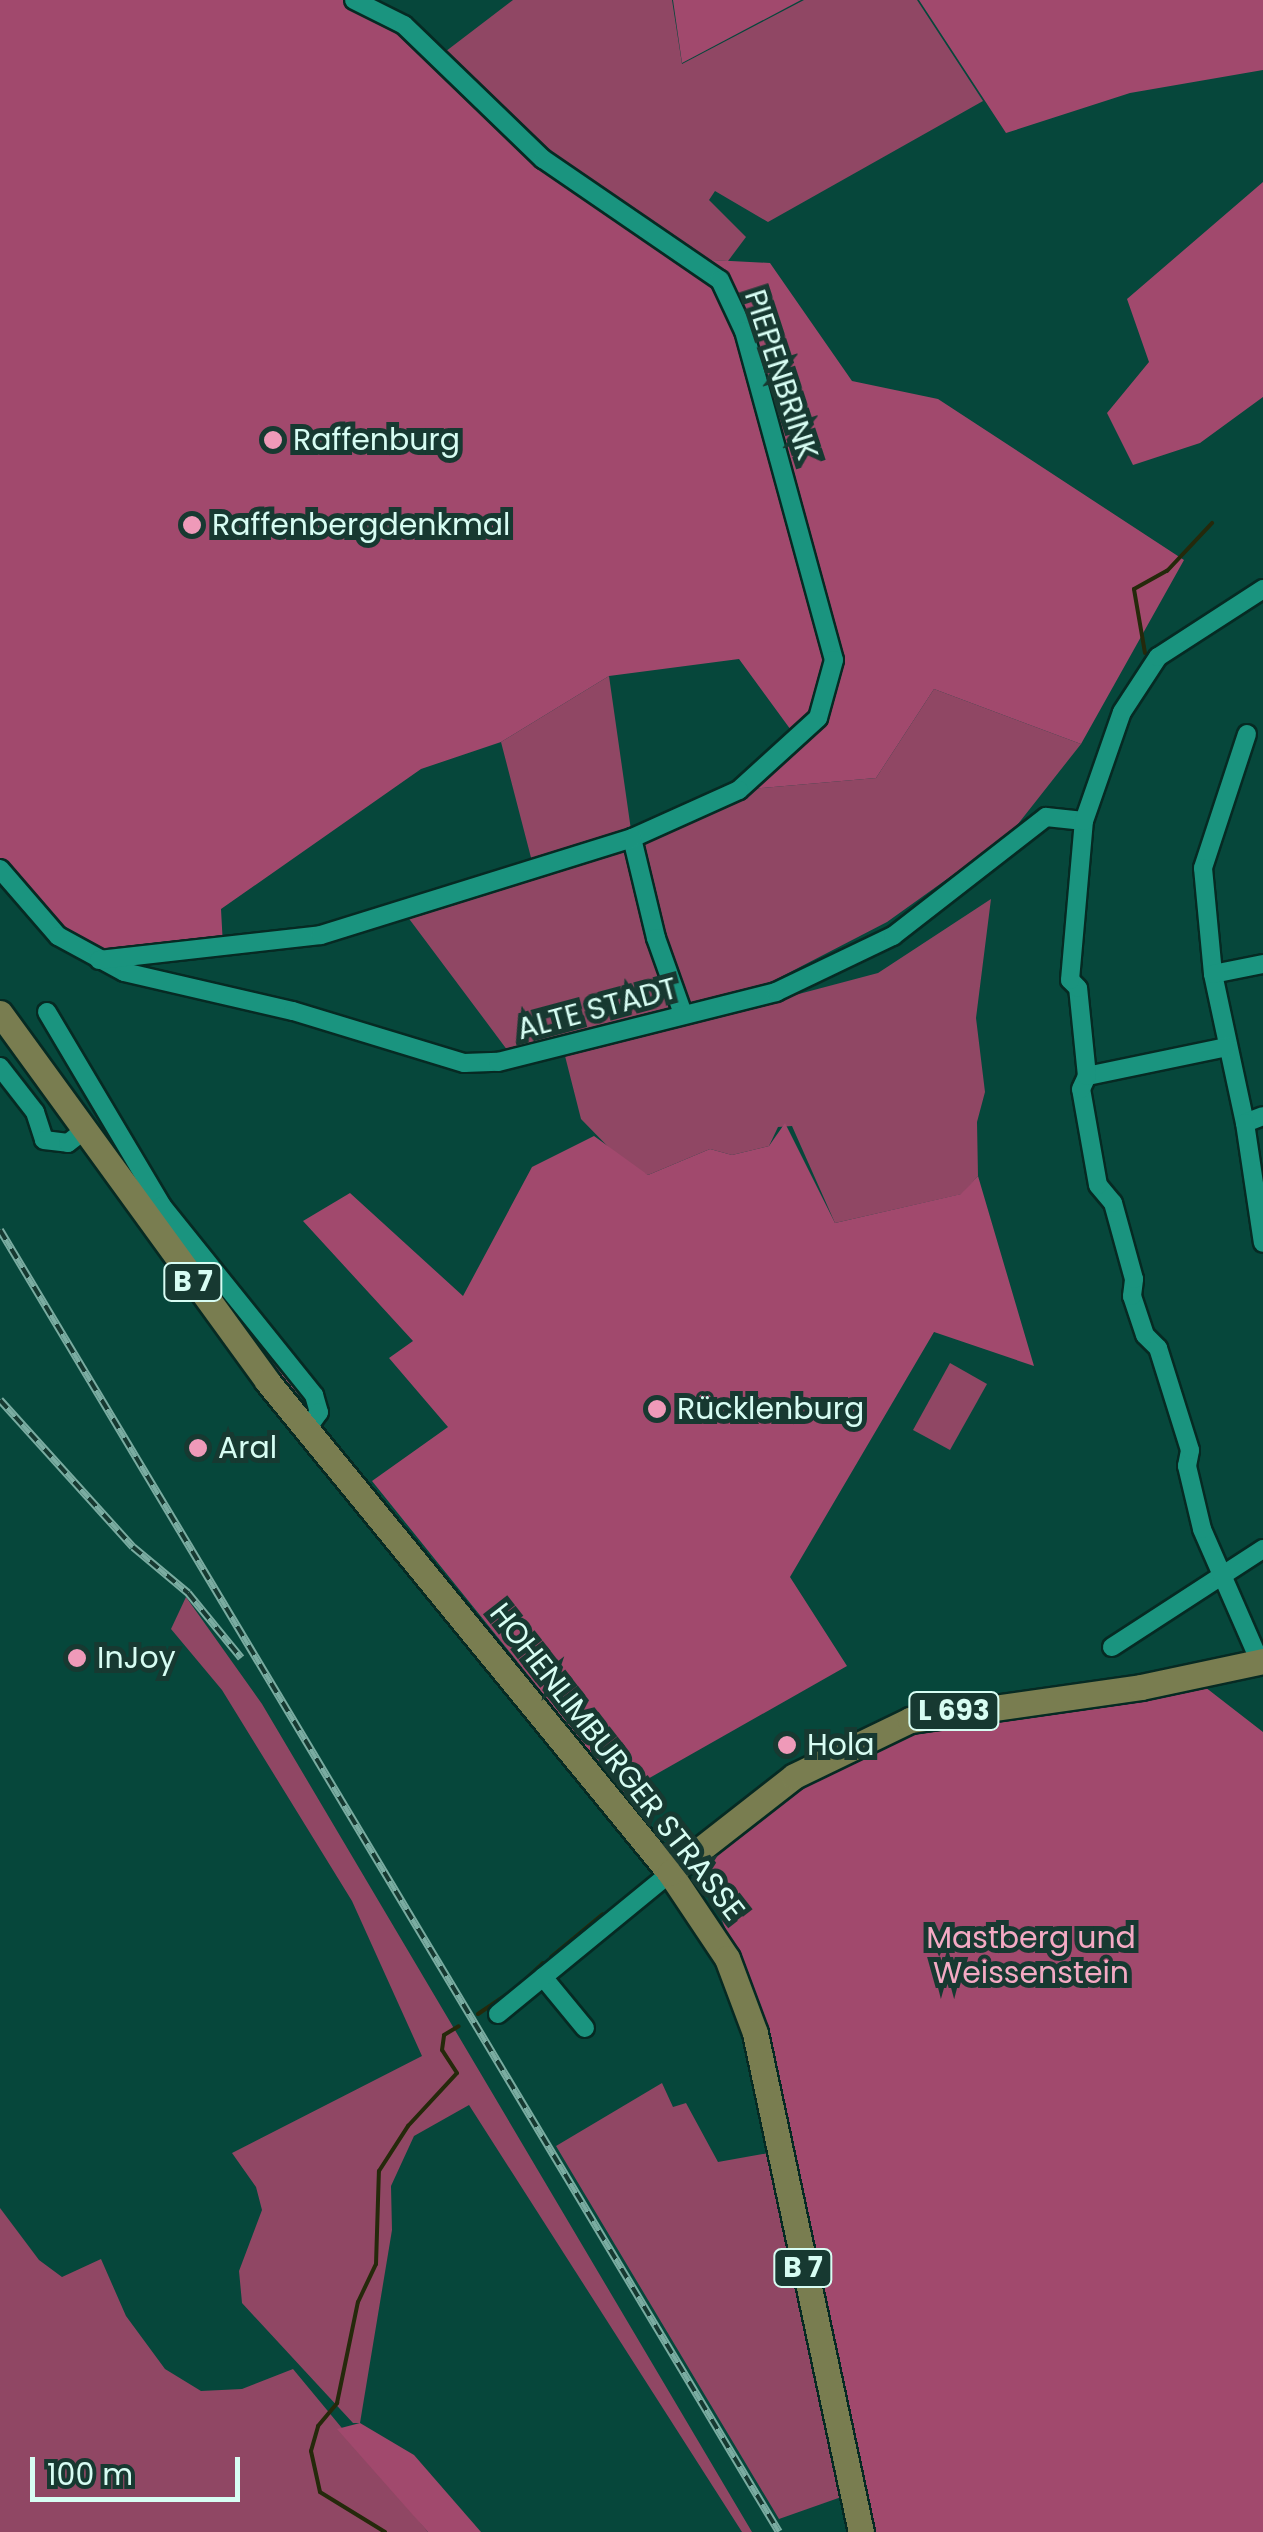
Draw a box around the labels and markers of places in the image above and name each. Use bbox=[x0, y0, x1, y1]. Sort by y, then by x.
place label: Raffenburg bbox=[293, 422, 460, 458]
marker: Raffenburg bbox=[262, 429, 284, 451]
place label: Raffenbergdenkmal bbox=[212, 507, 510, 543]
marker: Raffenbergdenkmal bbox=[181, 514, 203, 536]
place label: Rücklenburg bbox=[677, 1391, 864, 1427]
marker: Rücklenburg bbox=[646, 1398, 668, 1420]
place label: Aral bbox=[218, 1430, 277, 1466]
marker: Aral bbox=[187, 1437, 209, 1459]
place label: InJoy bbox=[97, 1640, 176, 1676]
marker: InJoy bbox=[66, 1647, 88, 1669]
place label: Hola bbox=[807, 1727, 875, 1763]
marker: Hola bbox=[776, 1734, 798, 1756]

